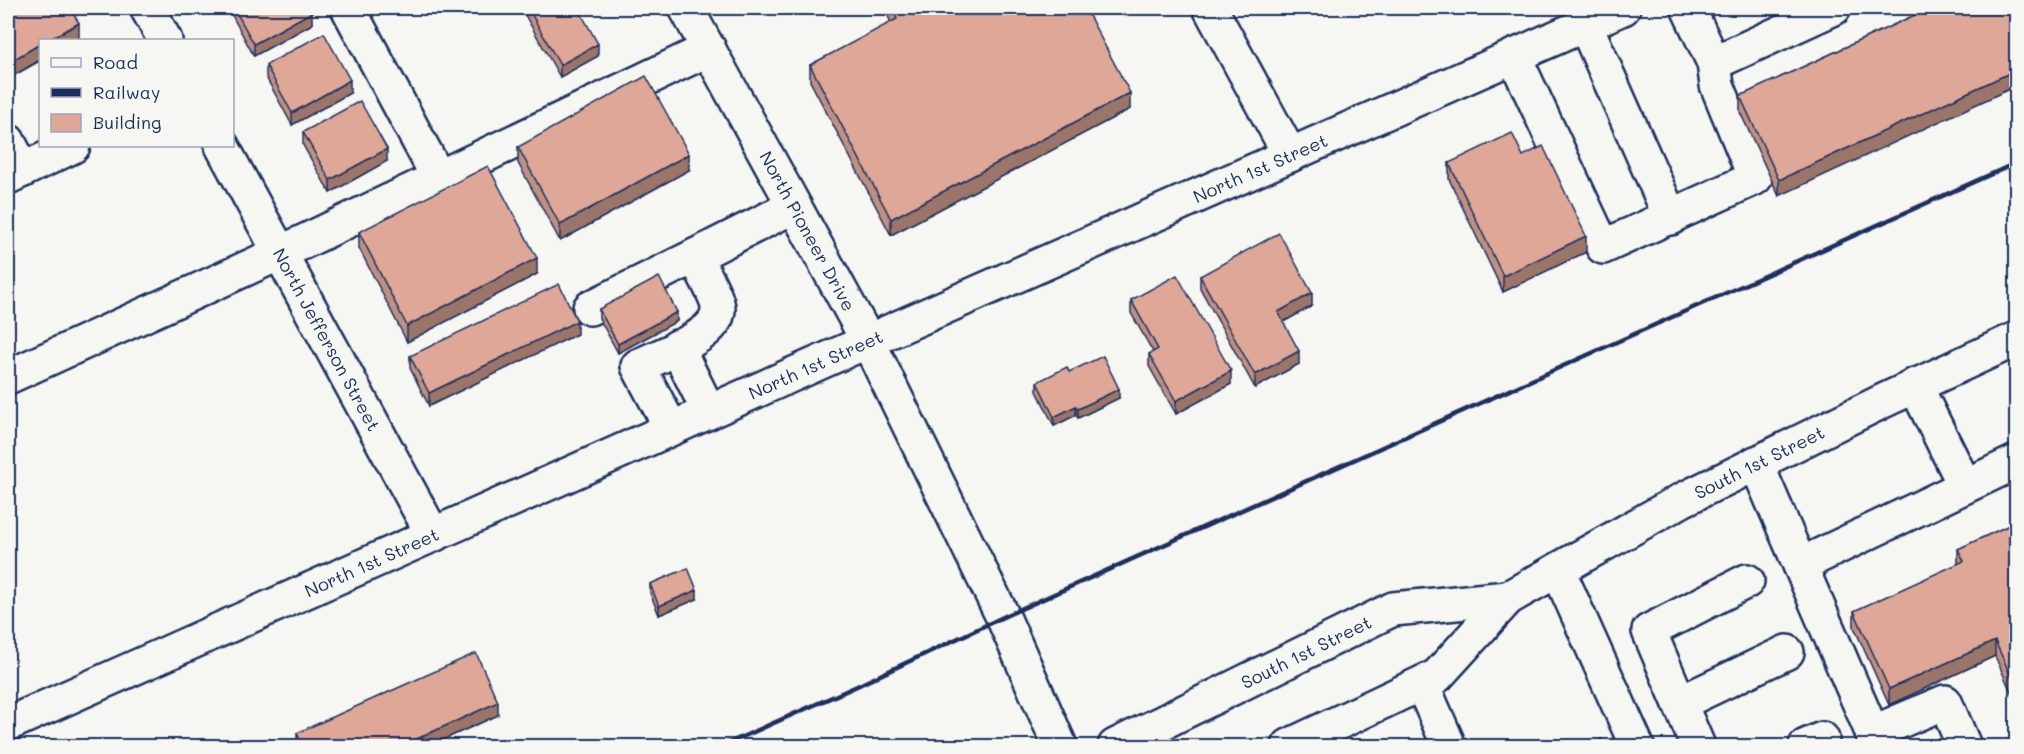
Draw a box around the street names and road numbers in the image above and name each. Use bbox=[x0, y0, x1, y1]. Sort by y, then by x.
street label: North 1st Street bbox=[1189, 128, 1331, 208]
street label: North Pioneer Drive bbox=[754, 147, 861, 315]
street label: North Jefferson Street bbox=[268, 244, 386, 435]
street label: North 1st Street bbox=[745, 324, 886, 405]
street label: South 1st Street bbox=[1690, 420, 1828, 504]
street label: North 1st Street bbox=[301, 522, 443, 602]
street label: South 1st Street bbox=[1237, 610, 1375, 694]

